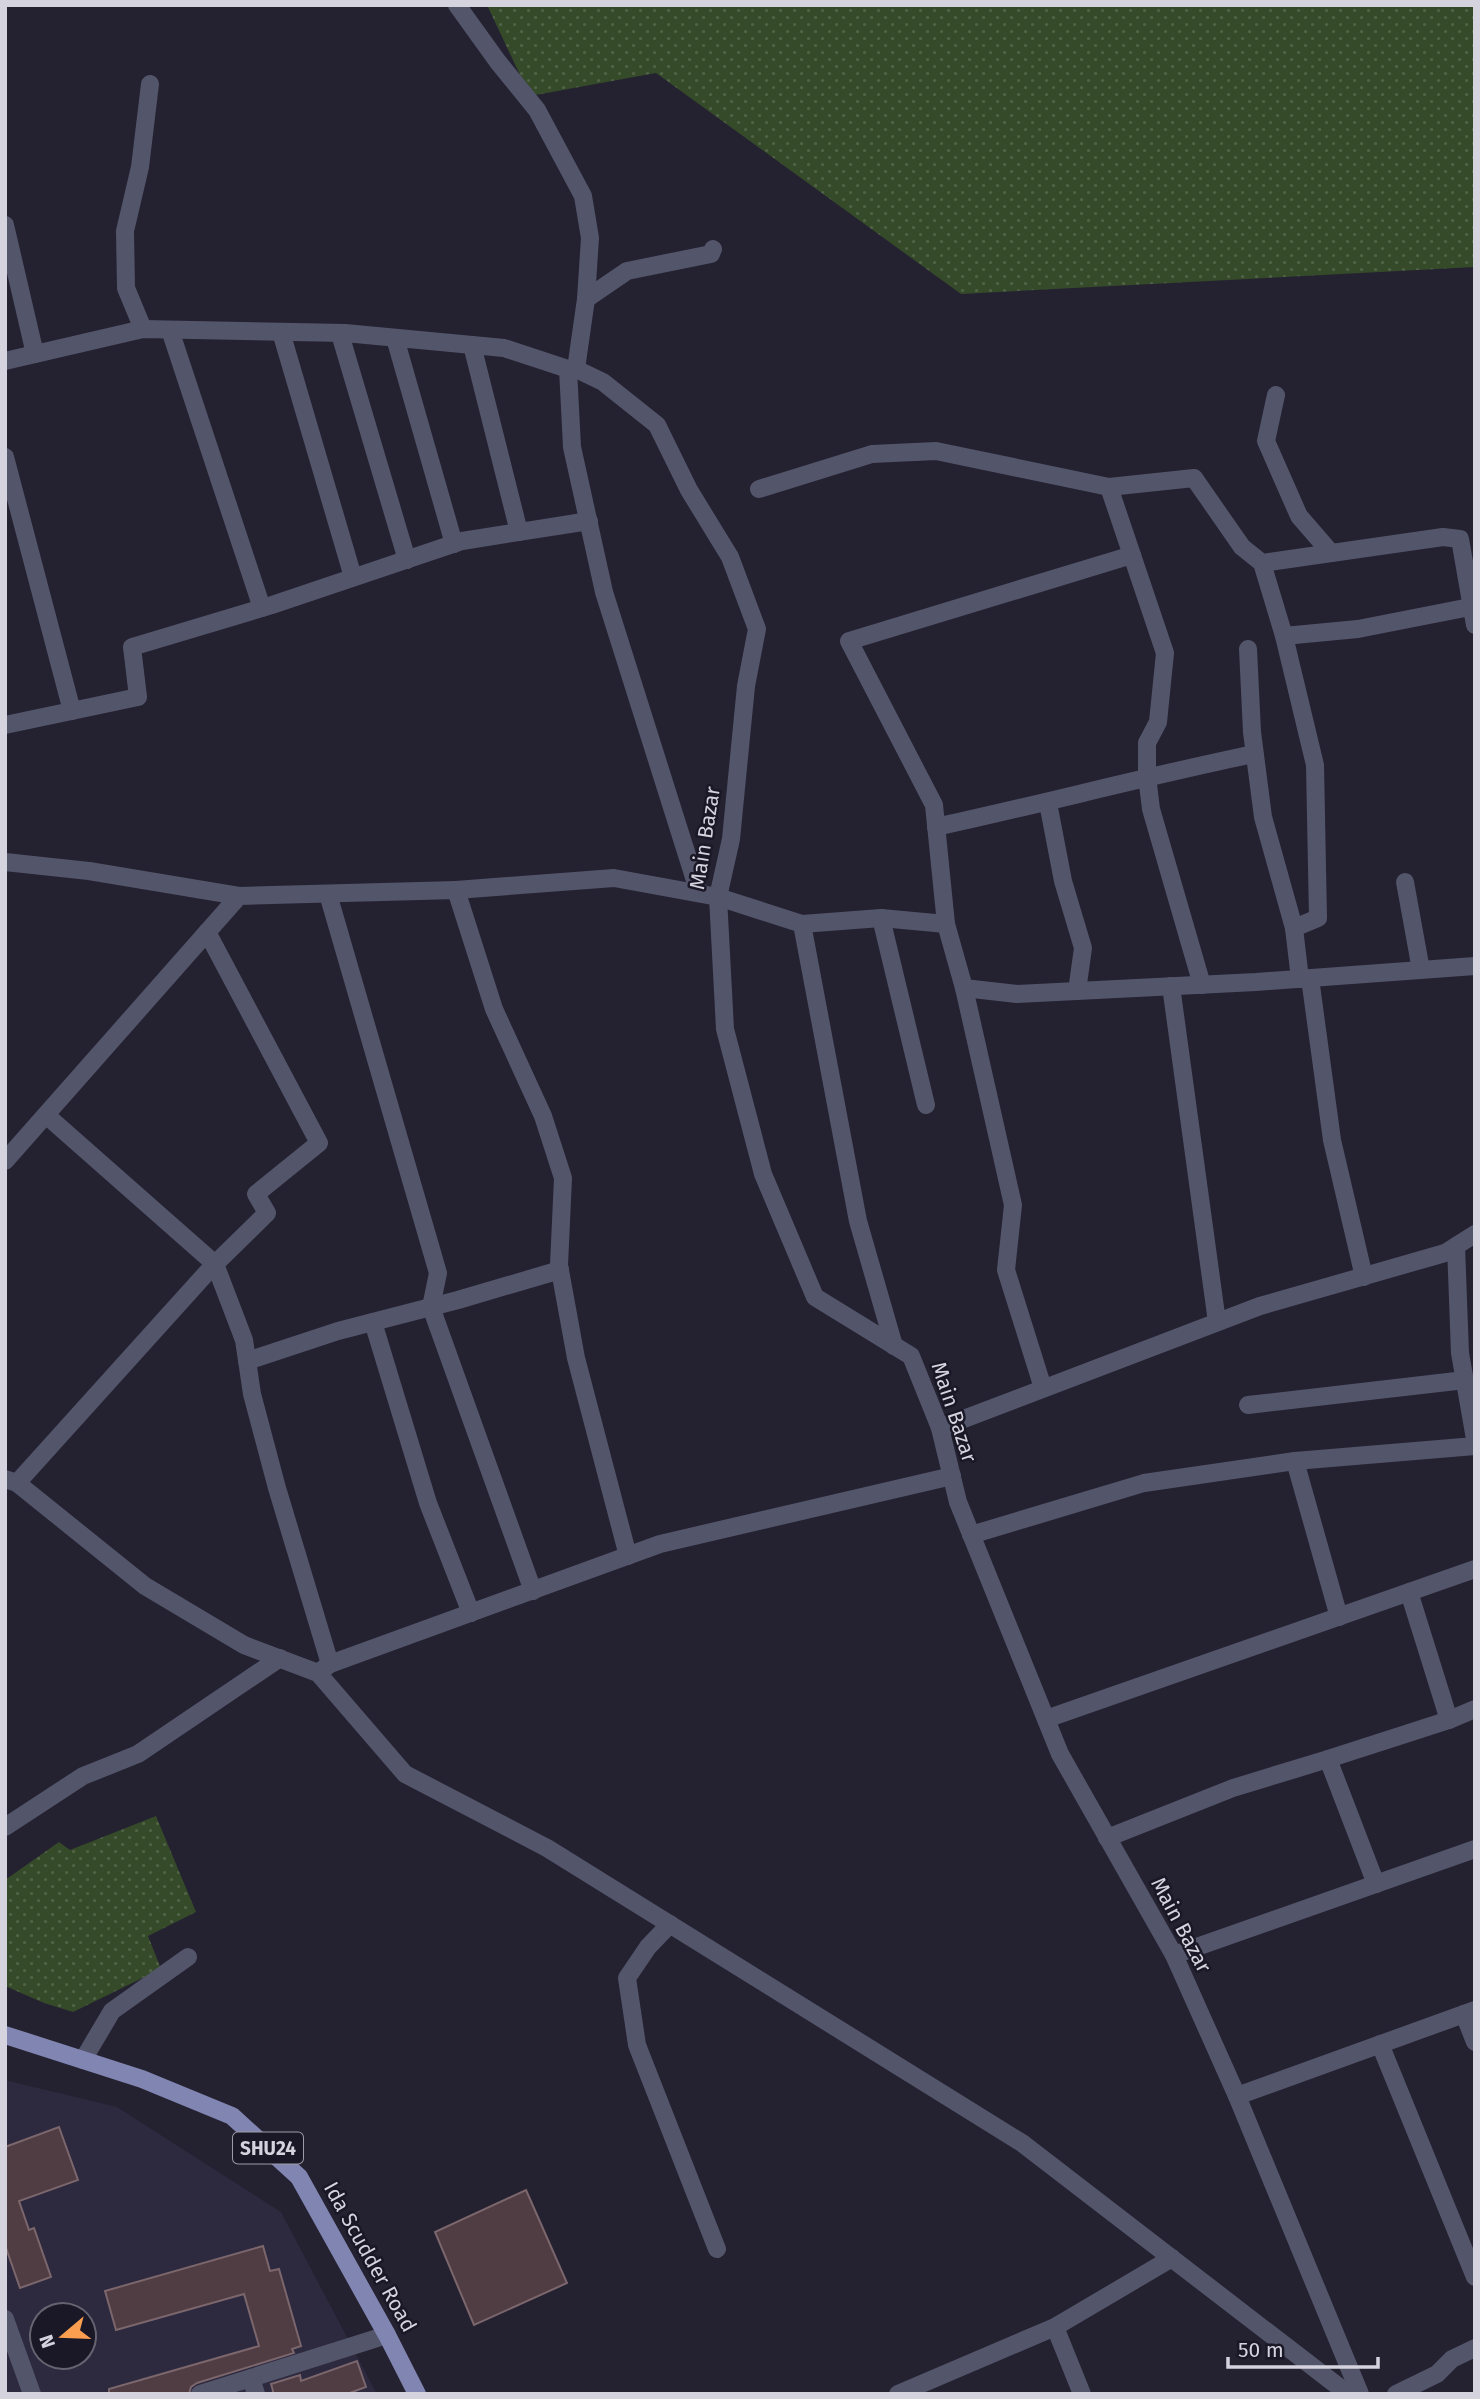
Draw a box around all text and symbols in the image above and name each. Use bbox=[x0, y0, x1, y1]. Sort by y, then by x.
street label: Main Bazar bbox=[684, 785, 726, 891]
street label: Main Bazar bbox=[926, 1358, 982, 1466]
street label: Main Bazar bbox=[1145, 1873, 1217, 1977]
road number: SHU24 bbox=[233, 2132, 303, 2164]
street label: Ida Scudder Road bbox=[318, 2177, 422, 2337]
north arrow bbox=[28, 2301, 98, 2371]
scale bar bbox=[1228, 2326, 1378, 2370]
text: N bbox=[34, 2332, 60, 2351]
text: 50 m bbox=[1238, 2337, 1284, 2363]

